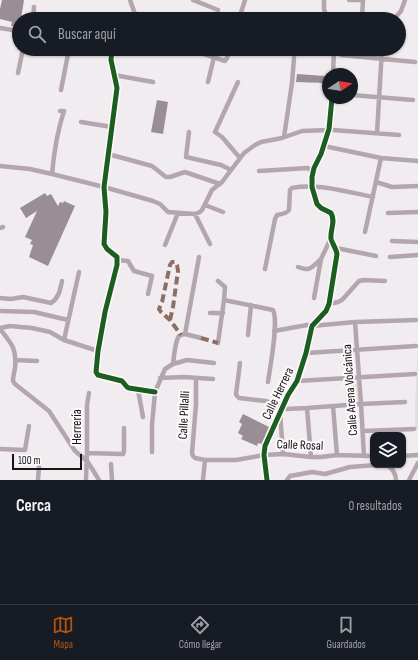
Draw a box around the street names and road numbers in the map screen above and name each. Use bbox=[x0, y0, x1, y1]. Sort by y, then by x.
street label: Calle Arena Volcánica bbox=[339, 344, 361, 436]
street label: Calle Herrera bbox=[258, 365, 297, 422]
street label: Calle Pillalli bbox=[175, 390, 193, 440]
street label: Herrería bbox=[69, 409, 85, 445]
street label: Calle Rosal bbox=[276, 436, 323, 454]

